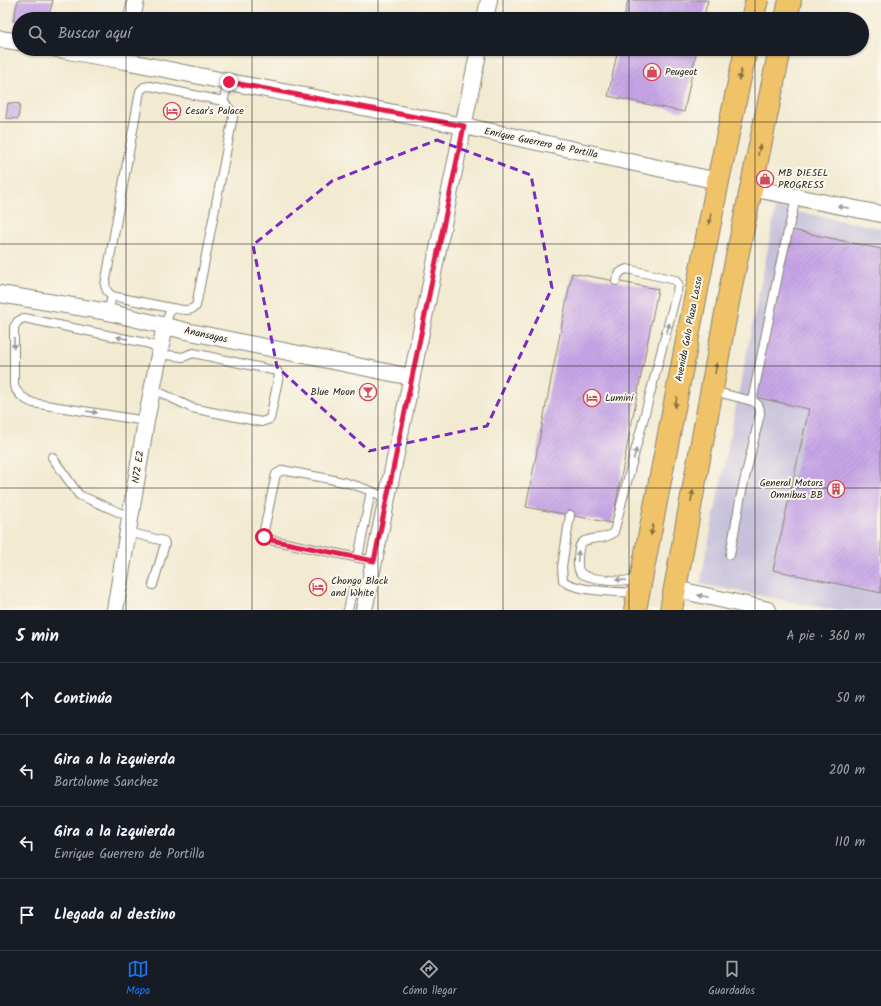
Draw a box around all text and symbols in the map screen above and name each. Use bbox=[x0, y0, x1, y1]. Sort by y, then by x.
search box bbox=[12, 12, 869, 56]
text: Buscar aquí bbox=[58, 22, 131, 46]
icon: search bbox=[26, 23, 48, 45]
shop icon: Peugeot bbox=[642, 62, 662, 82]
place label: Peugeot bbox=[665, 64, 698, 80]
one-way arrow bbox=[736, 69, 742, 81]
route end bbox=[220, 73, 238, 91]
hotel icon: Cesar's Palace bbox=[162, 101, 182, 121]
place label: Cesar's Palace bbox=[185, 103, 244, 119]
street label: Enrique Guerrero de Portilla bbox=[483, 123, 600, 163]
one-way arrow bbox=[756, 144, 762, 156]
place label: MB DIESEL PROGRESS bbox=[778, 165, 828, 193]
shop icon: MB DIESEL PROGRESS bbox=[755, 169, 775, 189]
one-way arrow bbox=[837, 203, 849, 209]
one-way arrow bbox=[707, 213, 713, 225]
street label: Avenida Galo Plaza Lasso bbox=[671, 275, 707, 383]
one-way arrow bbox=[665, 322, 671, 334]
street label: Anansayas bbox=[183, 323, 230, 348]
one-way arrow bbox=[116, 335, 128, 341]
one-way arrow bbox=[11, 337, 17, 350]
one-way arrow bbox=[713, 362, 719, 374]
bar icon: Blue Moon bbox=[358, 382, 378, 402]
place label: Blue Moon bbox=[311, 384, 355, 400]
hotel icon: Lumini bbox=[582, 388, 602, 408]
place label: Lumini bbox=[605, 390, 634, 406]
one-way arrow bbox=[672, 396, 678, 408]
one-way arrow bbox=[86, 410, 98, 416]
one-way arrow bbox=[632, 448, 638, 460]
street label: N72 E2 bbox=[128, 449, 149, 484]
place label: General Motors Omnibus BB bbox=[760, 475, 824, 503]
building icon: General Motors Omnibus BB bbox=[826, 479, 846, 499]
one-way arrow bbox=[690, 490, 696, 502]
one-way arrow bbox=[648, 524, 654, 536]
route start bbox=[255, 528, 273, 546]
one-way arrow bbox=[575, 550, 582, 562]
place label: Chongo Black and White bbox=[331, 573, 388, 601]
hotel icon: Chongo Black and White bbox=[308, 577, 328, 597]
one-way arrow bbox=[615, 577, 627, 584]
one-way arrow bbox=[697, 592, 709, 598]
text: 5 min bbox=[16, 623, 59, 650]
text: A pie · 360 m bbox=[787, 626, 865, 647]
text: Continúa bbox=[54, 687, 112, 711]
icon: ahead bbox=[16, 688, 38, 710]
text: 50 m bbox=[836, 688, 865, 709]
text: Gira a la izquierda bbox=[54, 748, 175, 772]
icon: left bbox=[16, 760, 38, 782]
text: 200 m bbox=[829, 760, 865, 781]
text: Bartolome Sanchez bbox=[54, 772, 158, 793]
text: Gira a la izquierda bbox=[54, 820, 175, 844]
icon: left bbox=[16, 832, 38, 854]
text: 110 m bbox=[835, 832, 865, 853]
text: Enrique Guerrero de Portilla bbox=[54, 844, 205, 865]
text: Llegada al destino bbox=[54, 903, 176, 927]
icon: arrive bbox=[16, 904, 38, 926]
tab: Mapa bbox=[126, 958, 150, 1000]
tab: Cómo llegar bbox=[402, 958, 456, 1000]
tab: Guardados bbox=[708, 958, 755, 1000]

